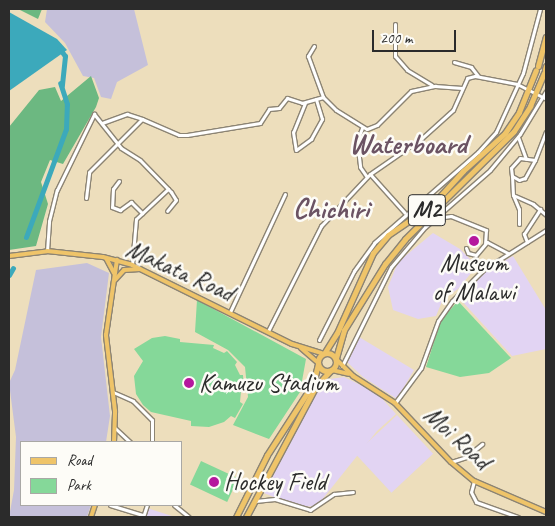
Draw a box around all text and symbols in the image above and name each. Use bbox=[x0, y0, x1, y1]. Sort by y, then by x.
scale bar bbox=[375, 20, 459, 52]
text: 200 m bbox=[380, 29, 412, 48]
district label: Waterboard bbox=[349, 127, 467, 161]
road number: M2 bbox=[407, 188, 447, 232]
district label: Chichiri bbox=[293, 192, 369, 226]
street label: Makata Road bbox=[122, 234, 238, 308]
marker: Museum of Malawi bbox=[468, 235, 480, 247]
place label: Museum of Malawi bbox=[433, 249, 515, 308]
place label: Kamuzu Stadium bbox=[199, 368, 337, 398]
marker: Kamuzu Stadium bbox=[183, 377, 195, 389]
street label: Moi Road bbox=[418, 400, 496, 476]
legend bbox=[20, 441, 182, 506]
text: Road bbox=[67, 451, 92, 470]
place label: Hockey Field bbox=[224, 467, 326, 497]
text: Park bbox=[67, 476, 91, 495]
marker: Hockey Field bbox=[208, 476, 220, 488]

